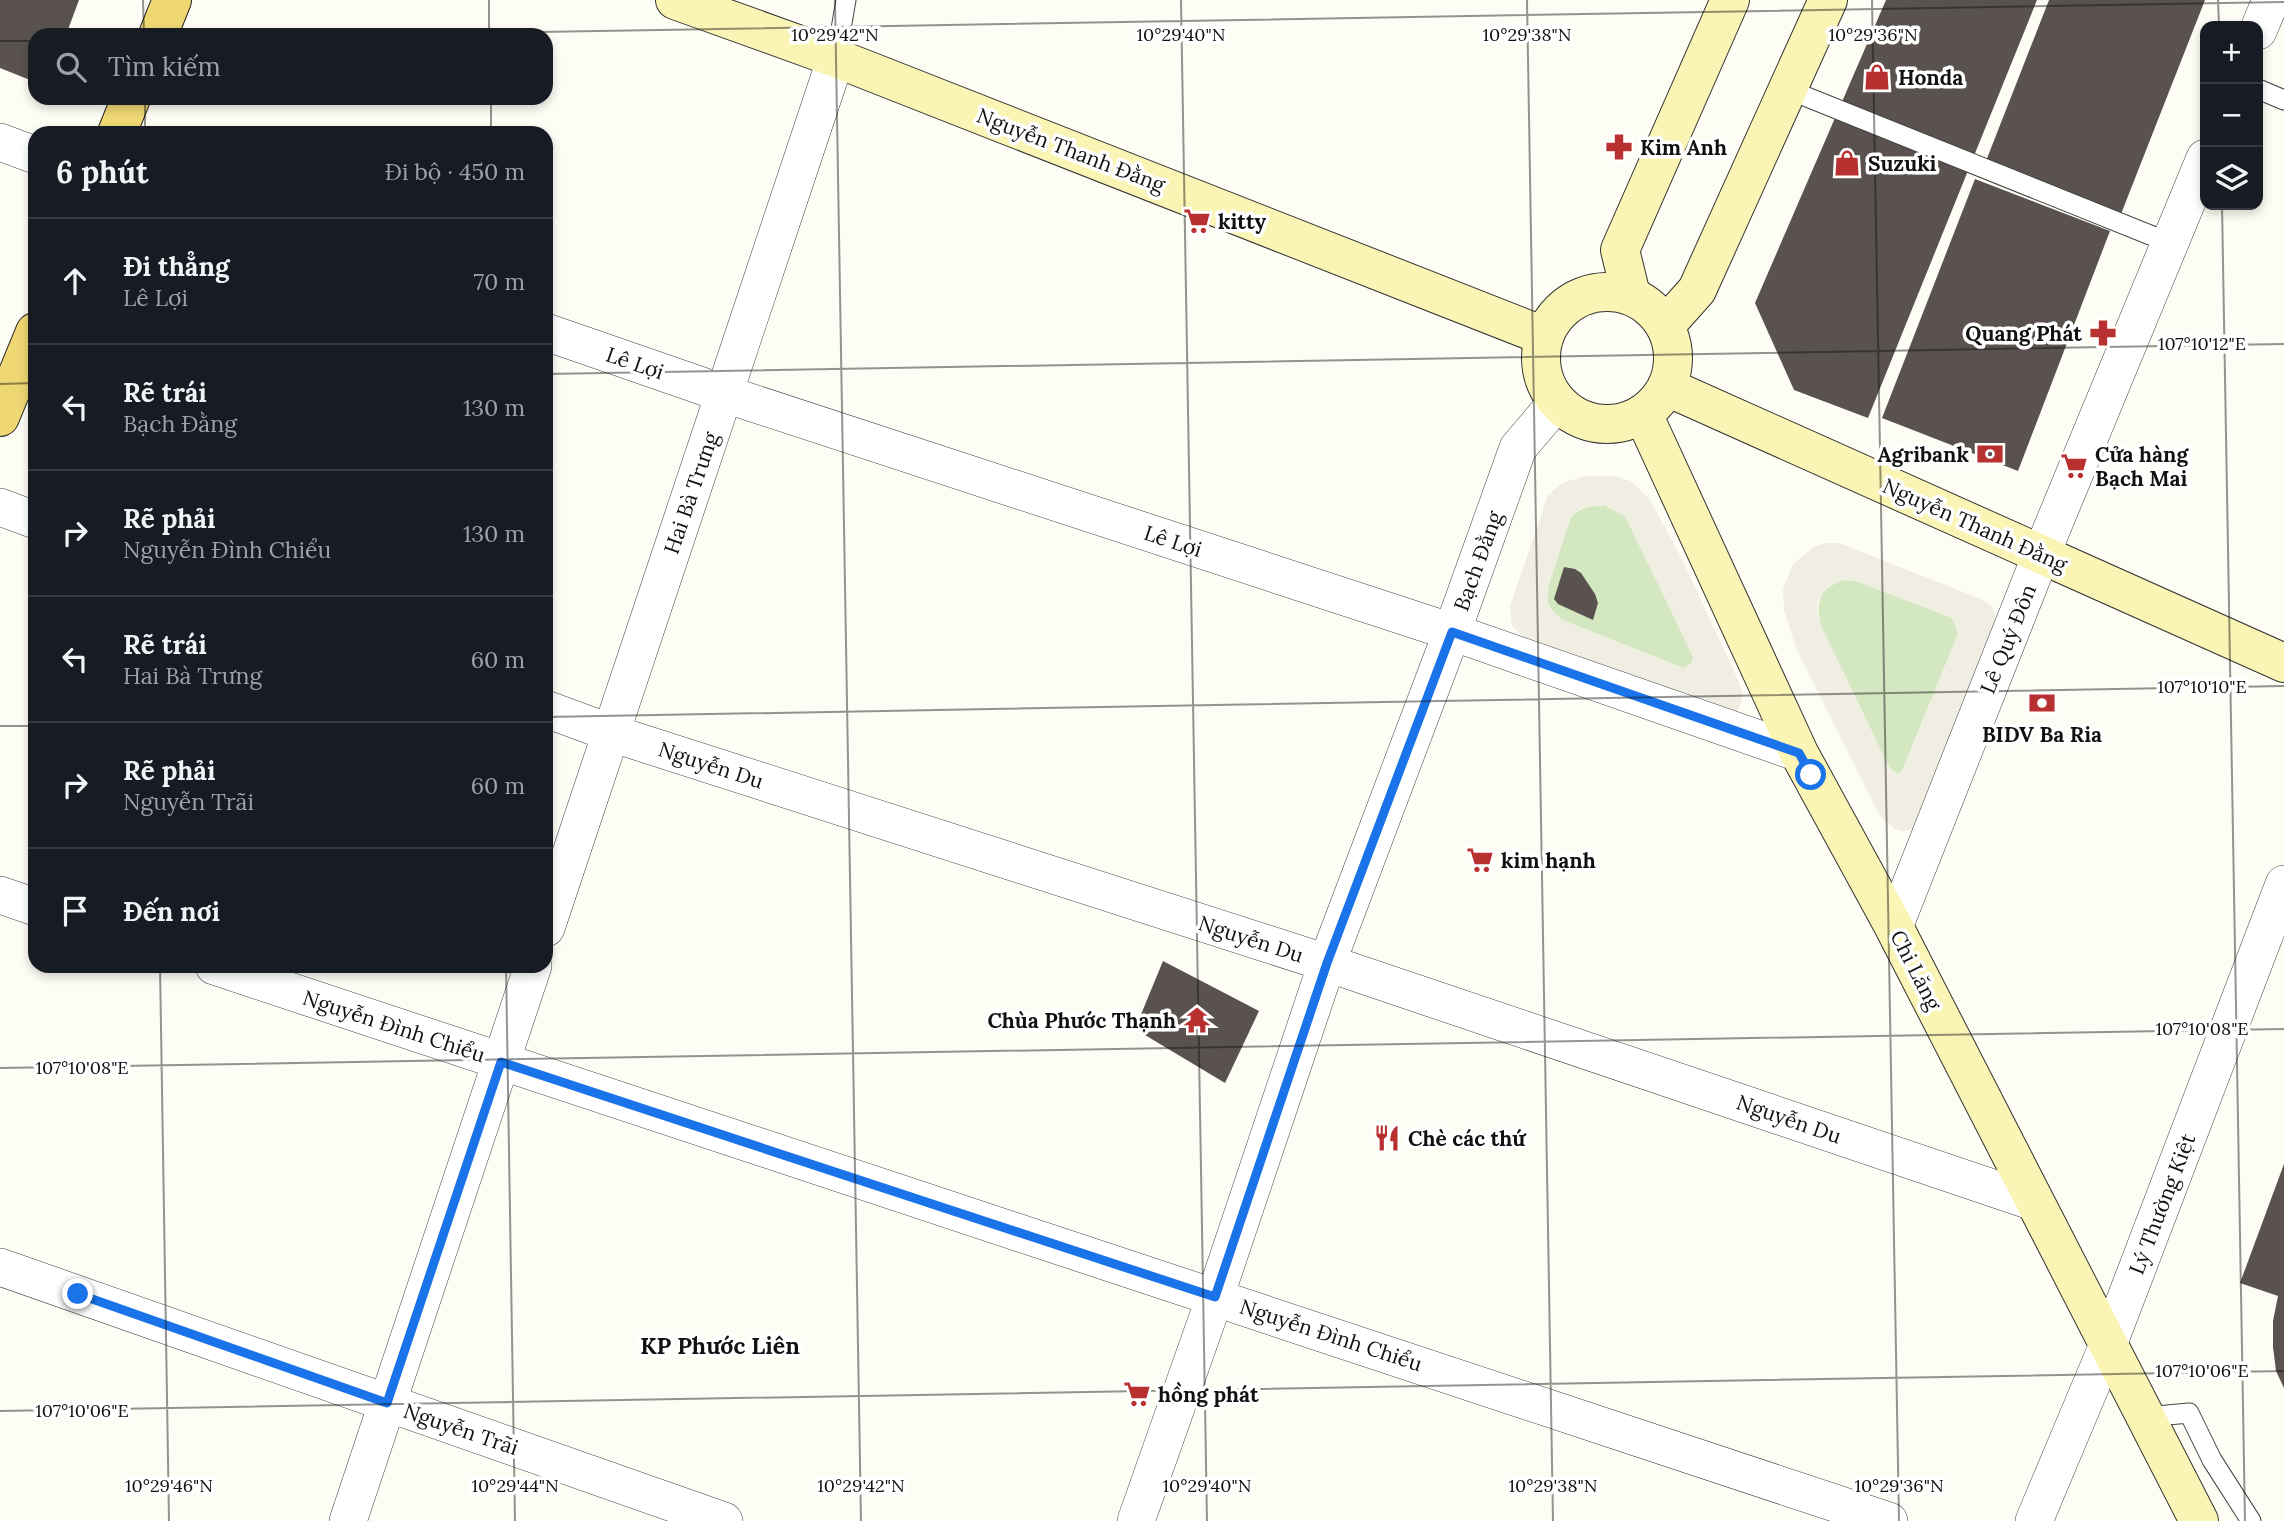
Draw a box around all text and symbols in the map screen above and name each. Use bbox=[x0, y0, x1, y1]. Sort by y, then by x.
map controls bbox=[2200, 21, 2263, 210]
button: + bbox=[2200, 21, 2263, 84]
text: 10°29'42"N bbox=[791, 23, 879, 46]
text: 10°29'40"N bbox=[1137, 23, 1225, 46]
text: 10°29'38"N bbox=[1483, 23, 1571, 46]
text: 10°29'36"N bbox=[1828, 23, 1918, 46]
search box bbox=[28, 28, 553, 105]
icon: search bbox=[52, 48, 90, 86]
text: Tìm kiếm bbox=[108, 50, 221, 83]
shop icon: Honda bbox=[1862, 62, 1892, 92]
place label: Honda bbox=[1898, 64, 1963, 91]
button: − bbox=[2200, 84, 2263, 147]
street label: Nguyễn Thanh Đằng bbox=[973, 102, 1169, 198]
pharmacy icon: Kim Anh bbox=[1604, 132, 1634, 162]
place label: Kim Anh bbox=[1640, 134, 1727, 161]
button: layers bbox=[2200, 147, 2263, 210]
shop icon: Suzuki bbox=[1832, 148, 1862, 178]
place label: Suzuki bbox=[1868, 150, 1937, 177]
text: 6 phút bbox=[56, 153, 148, 191]
text: Đi bộ · 450 m bbox=[385, 157, 525, 186]
supermarket icon: kitty bbox=[1182, 206, 1212, 236]
place label: kitty bbox=[1218, 208, 1267, 235]
text: Đi thẳng bbox=[123, 250, 230, 283]
icon: ahead bbox=[56, 262, 94, 300]
text: 70 m bbox=[474, 267, 525, 296]
text: Lê Lợi bbox=[123, 283, 188, 312]
pharmacy icon: Quang Phát bbox=[2088, 318, 2118, 348]
place label: Quang Phát bbox=[1965, 320, 2082, 347]
text: 107°10'12"E bbox=[2158, 332, 2246, 355]
street label: Lê Lợi bbox=[603, 341, 668, 385]
text: Rẽ trái bbox=[123, 376, 207, 409]
icon: left bbox=[56, 388, 94, 426]
text: 130 m bbox=[463, 393, 525, 422]
text: Bạch Đằng bbox=[123, 409, 237, 438]
street label: Hai Bà Trưng bbox=[658, 428, 725, 557]
bank icon: Agribank bbox=[1975, 439, 2005, 469]
place label: Agribank bbox=[1878, 441, 1970, 468]
place label: Cửa hàng Bạch Mai bbox=[2095, 441, 2189, 492]
supermarket icon: Cửa hàng Bạch Mai bbox=[2059, 451, 2089, 481]
street label: Nguyễn Thanh Đằng bbox=[1879, 472, 2072, 578]
text: Rẽ phải bbox=[123, 502, 215, 535]
street label: Bạch Đằng bbox=[1448, 507, 1509, 614]
icon: right bbox=[56, 514, 94, 552]
text: 130 m bbox=[463, 519, 525, 548]
street label: Lê Lợi bbox=[1141, 519, 1205, 563]
text: Nguyễn Đình Chiểu bbox=[123, 535, 331, 564]
street label: Lê Quý Đôn bbox=[1974, 580, 2042, 698]
text: Rẽ trái bbox=[123, 628, 207, 661]
icon: left bbox=[56, 640, 94, 678]
text: 60 m bbox=[471, 645, 525, 674]
text: Hai Bà Trưng bbox=[123, 661, 262, 690]
text: 107°10'10"E bbox=[2157, 675, 2247, 698]
bank icon: BIDV Ba Ria bbox=[2027, 688, 2057, 718]
place label: BIDV Ba Ria bbox=[1982, 721, 2102, 748]
street label: Nguyễn Du bbox=[655, 735, 767, 795]
text: Rẽ phải bbox=[123, 754, 215, 787]
route start bbox=[1795, 759, 1826, 790]
icon: right bbox=[56, 766, 94, 804]
text: 60 m bbox=[471, 771, 525, 800]
text: Nguyễn Trãi bbox=[123, 787, 254, 816]
supermarket icon: kim hạnh bbox=[1465, 845, 1495, 875]
place label: kim hạnh bbox=[1501, 847, 1596, 874]
icon: arrive bbox=[56, 892, 94, 930]
text: Đến nơi bbox=[123, 895, 220, 928]
street label: Nguyễn Du bbox=[1195, 909, 1307, 969]
street label: Chi Lăng bbox=[1884, 925, 1948, 1015]
street label: Nguyễn Đình Chiểu bbox=[299, 984, 489, 1068]
temple icon: Chùa Phước Thạnh bbox=[1182, 1005, 1212, 1035]
place label: Chùa Phước Thạnh bbox=[987, 1007, 1176, 1034]
text: 107°10'08"E bbox=[2155, 1017, 2249, 1040]
text: 107°10'08"E bbox=[35, 1056, 129, 1079]
street label: Nguyễn Du bbox=[1733, 1089, 1845, 1149]
restaurant icon: Chè các thứ bbox=[1372, 1123, 1402, 1153]
place label: Chè các thứ bbox=[1408, 1125, 1527, 1152]
street label: Lý Thường Kiệt bbox=[2123, 1129, 2202, 1278]
route end bbox=[62, 1278, 93, 1309]
street label: Nguyễn Đình Chiểu bbox=[1236, 1293, 1426, 1377]
district label: KP Phước Liên bbox=[640, 1331, 800, 1360]
text: 107°10'06"E bbox=[2155, 1359, 2249, 1382]
supermarket icon: hồng phát bbox=[1122, 1379, 1152, 1409]
place label: hồng phát bbox=[1158, 1381, 1259, 1408]
street label: Nguyễn Trãi bbox=[400, 1397, 522, 1461]
text: 107°10'06"E bbox=[35, 1399, 129, 1422]
text: 10°29'46"N bbox=[125, 1474, 213, 1497]
text: 10°29'44"N bbox=[471, 1474, 559, 1497]
text: 10°29'42"N bbox=[817, 1474, 905, 1497]
text: 10°29'40"N bbox=[1163, 1474, 1251, 1497]
text: 10°29'38"N bbox=[1509, 1474, 1597, 1497]
text: 10°29'36"N bbox=[1854, 1474, 1944, 1497]

